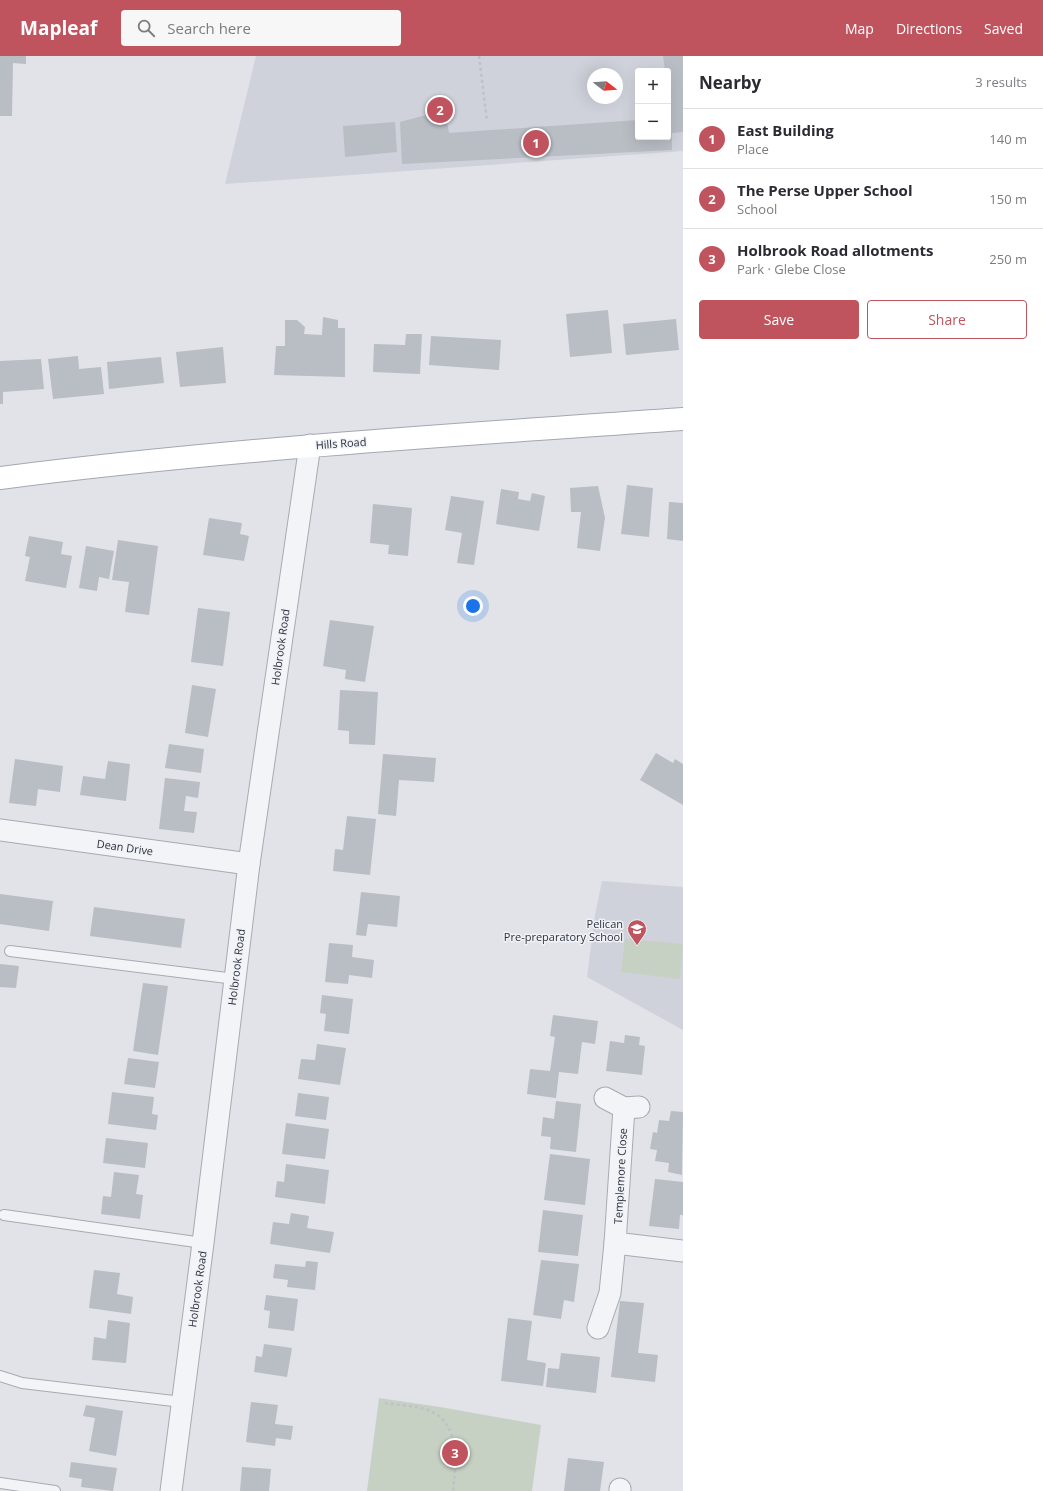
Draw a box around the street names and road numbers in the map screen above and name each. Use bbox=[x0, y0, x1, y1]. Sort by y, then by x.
street label: Hills Road bbox=[315, 434, 367, 452]
street label: Holbrook Road bbox=[267, 608, 293, 686]
street label: Dean Drive bbox=[96, 836, 154, 858]
street label: Holbrook Road bbox=[224, 928, 248, 1006]
street label: Templemore Close bbox=[610, 1128, 630, 1224]
street label: Holbrook Road bbox=[184, 1250, 210, 1328]

